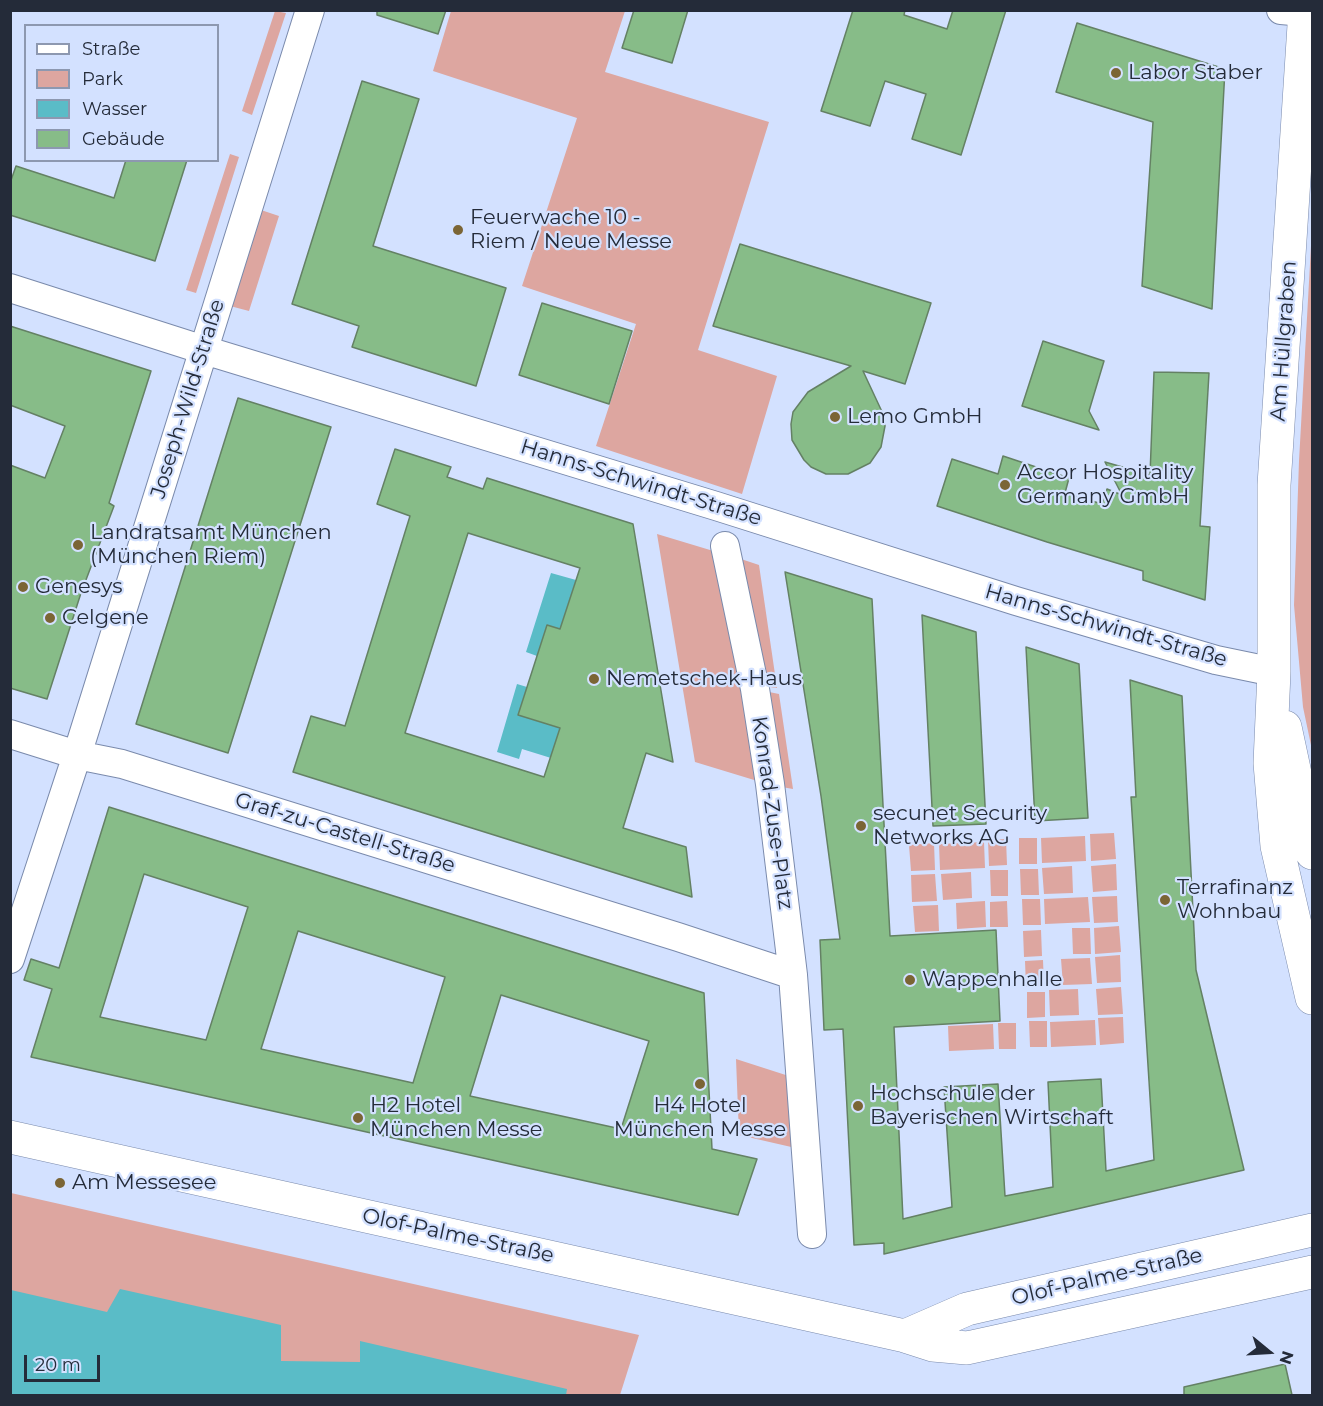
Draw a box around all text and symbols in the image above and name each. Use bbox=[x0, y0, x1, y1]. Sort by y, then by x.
legend bbox=[24, 24, 219, 162]
text: Straße bbox=[82, 38, 140, 60]
place label: Labor Staber bbox=[1128, 60, 1263, 86]
marker: Labor Staber bbox=[1109, 66, 1123, 80]
text: Park bbox=[82, 68, 123, 90]
text: Wasser bbox=[82, 98, 147, 120]
text: Gebäude bbox=[82, 128, 165, 150]
place label: Feuerwache 10 - Riem / Neue Messe bbox=[470, 205, 672, 255]
marker: Feuerwache 10 - Riem / Neue Messe bbox=[451, 223, 465, 237]
street label: Am Hüllgraben bbox=[1266, 260, 1302, 422]
street label: Joseph-Wild-Straße bbox=[146, 296, 230, 502]
place label: Lemo GmbH bbox=[847, 404, 983, 430]
marker: Lemo GmbH bbox=[828, 410, 842, 424]
street label: Hanns-Schwindt-Straße bbox=[517, 434, 765, 532]
place label: Accor Hospitality Germany GmbH bbox=[1017, 460, 1193, 510]
marker: Accor Hospitality Germany GmbH bbox=[998, 478, 1012, 492]
place label: Landratsamt München (München Riem) bbox=[90, 520, 332, 570]
marker: Landratsamt München (München Riem) bbox=[71, 538, 85, 552]
place label: Genesys bbox=[35, 574, 123, 600]
street label: Hanns-Schwindt-Straße bbox=[982, 579, 1230, 673]
marker: Genesys bbox=[16, 580, 30, 594]
place label: Celgene bbox=[62, 605, 149, 631]
marker: Celgene bbox=[43, 611, 57, 625]
place label: Nemetschek-Haus bbox=[606, 666, 802, 692]
marker: Nemetschek-Haus bbox=[587, 672, 601, 686]
street label: Konrad-Zuse-Platz bbox=[746, 715, 798, 911]
street label: Graf-zu-Castell-Straße bbox=[232, 787, 458, 879]
place label: secunet Security Networks AG bbox=[873, 801, 1047, 851]
marker: secunet Security Networks AG bbox=[854, 819, 868, 833]
place label: Terrafinanz Wohnbau bbox=[1177, 875, 1293, 925]
marker: Terrafinanz Wohnbau bbox=[1158, 893, 1172, 907]
place label: Wappenhalle bbox=[922, 967, 1062, 993]
marker: Wappenhalle bbox=[903, 973, 917, 987]
marker: H4 Hotel München Messe bbox=[693, 1077, 707, 1091]
place label: Hochschule der Bayerischen Wirtschaft bbox=[870, 1081, 1114, 1131]
place label: H2 Hotel München Messe bbox=[370, 1093, 543, 1143]
place label: H4 Hotel München Messe bbox=[614, 1093, 786, 1143]
marker: Hochschule der Bayerischen Wirtschaft bbox=[851, 1099, 865, 1113]
marker: H2 Hotel München Messe bbox=[351, 1111, 365, 1125]
place label: Am Messesee bbox=[72, 1170, 216, 1196]
marker: Am Messesee bbox=[53, 1176, 67, 1190]
street label: Olof-Palme-Straße bbox=[360, 1203, 556, 1269]
street label: Olof-Palme-Straße bbox=[1009, 1243, 1205, 1311]
north arrow bbox=[1239, 1322, 1299, 1382]
scale bar bbox=[27, 1343, 104, 1381]
text: N bbox=[1276, 1349, 1298, 1367]
text: 20 m bbox=[35, 1354, 81, 1376]

